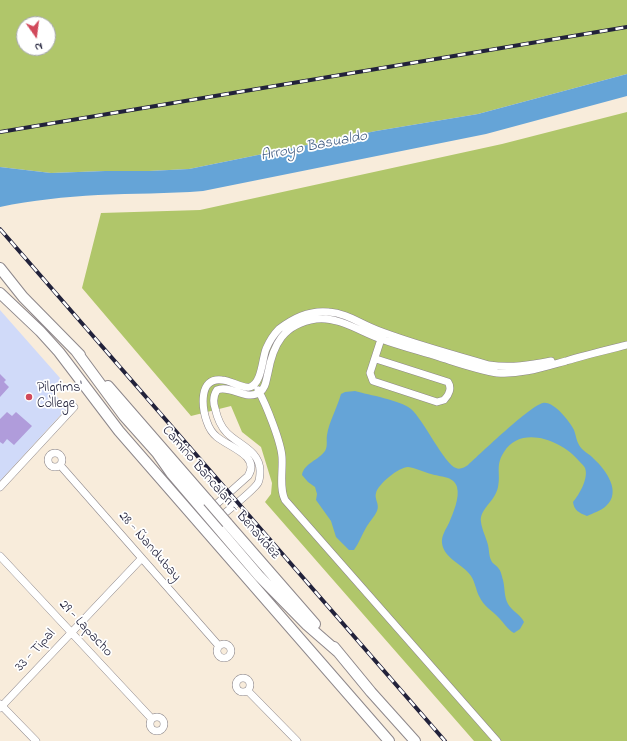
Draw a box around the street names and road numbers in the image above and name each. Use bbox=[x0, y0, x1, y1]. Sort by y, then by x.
street label: Camino Bancalari - Benavídez bbox=[158, 423, 282, 563]
street label: 28 - Ñandubay bbox=[114, 509, 184, 585]
street label: 29 - Lapacho bbox=[54, 597, 116, 661]
street label: 33 - Tipal bbox=[12, 626, 60, 676]

